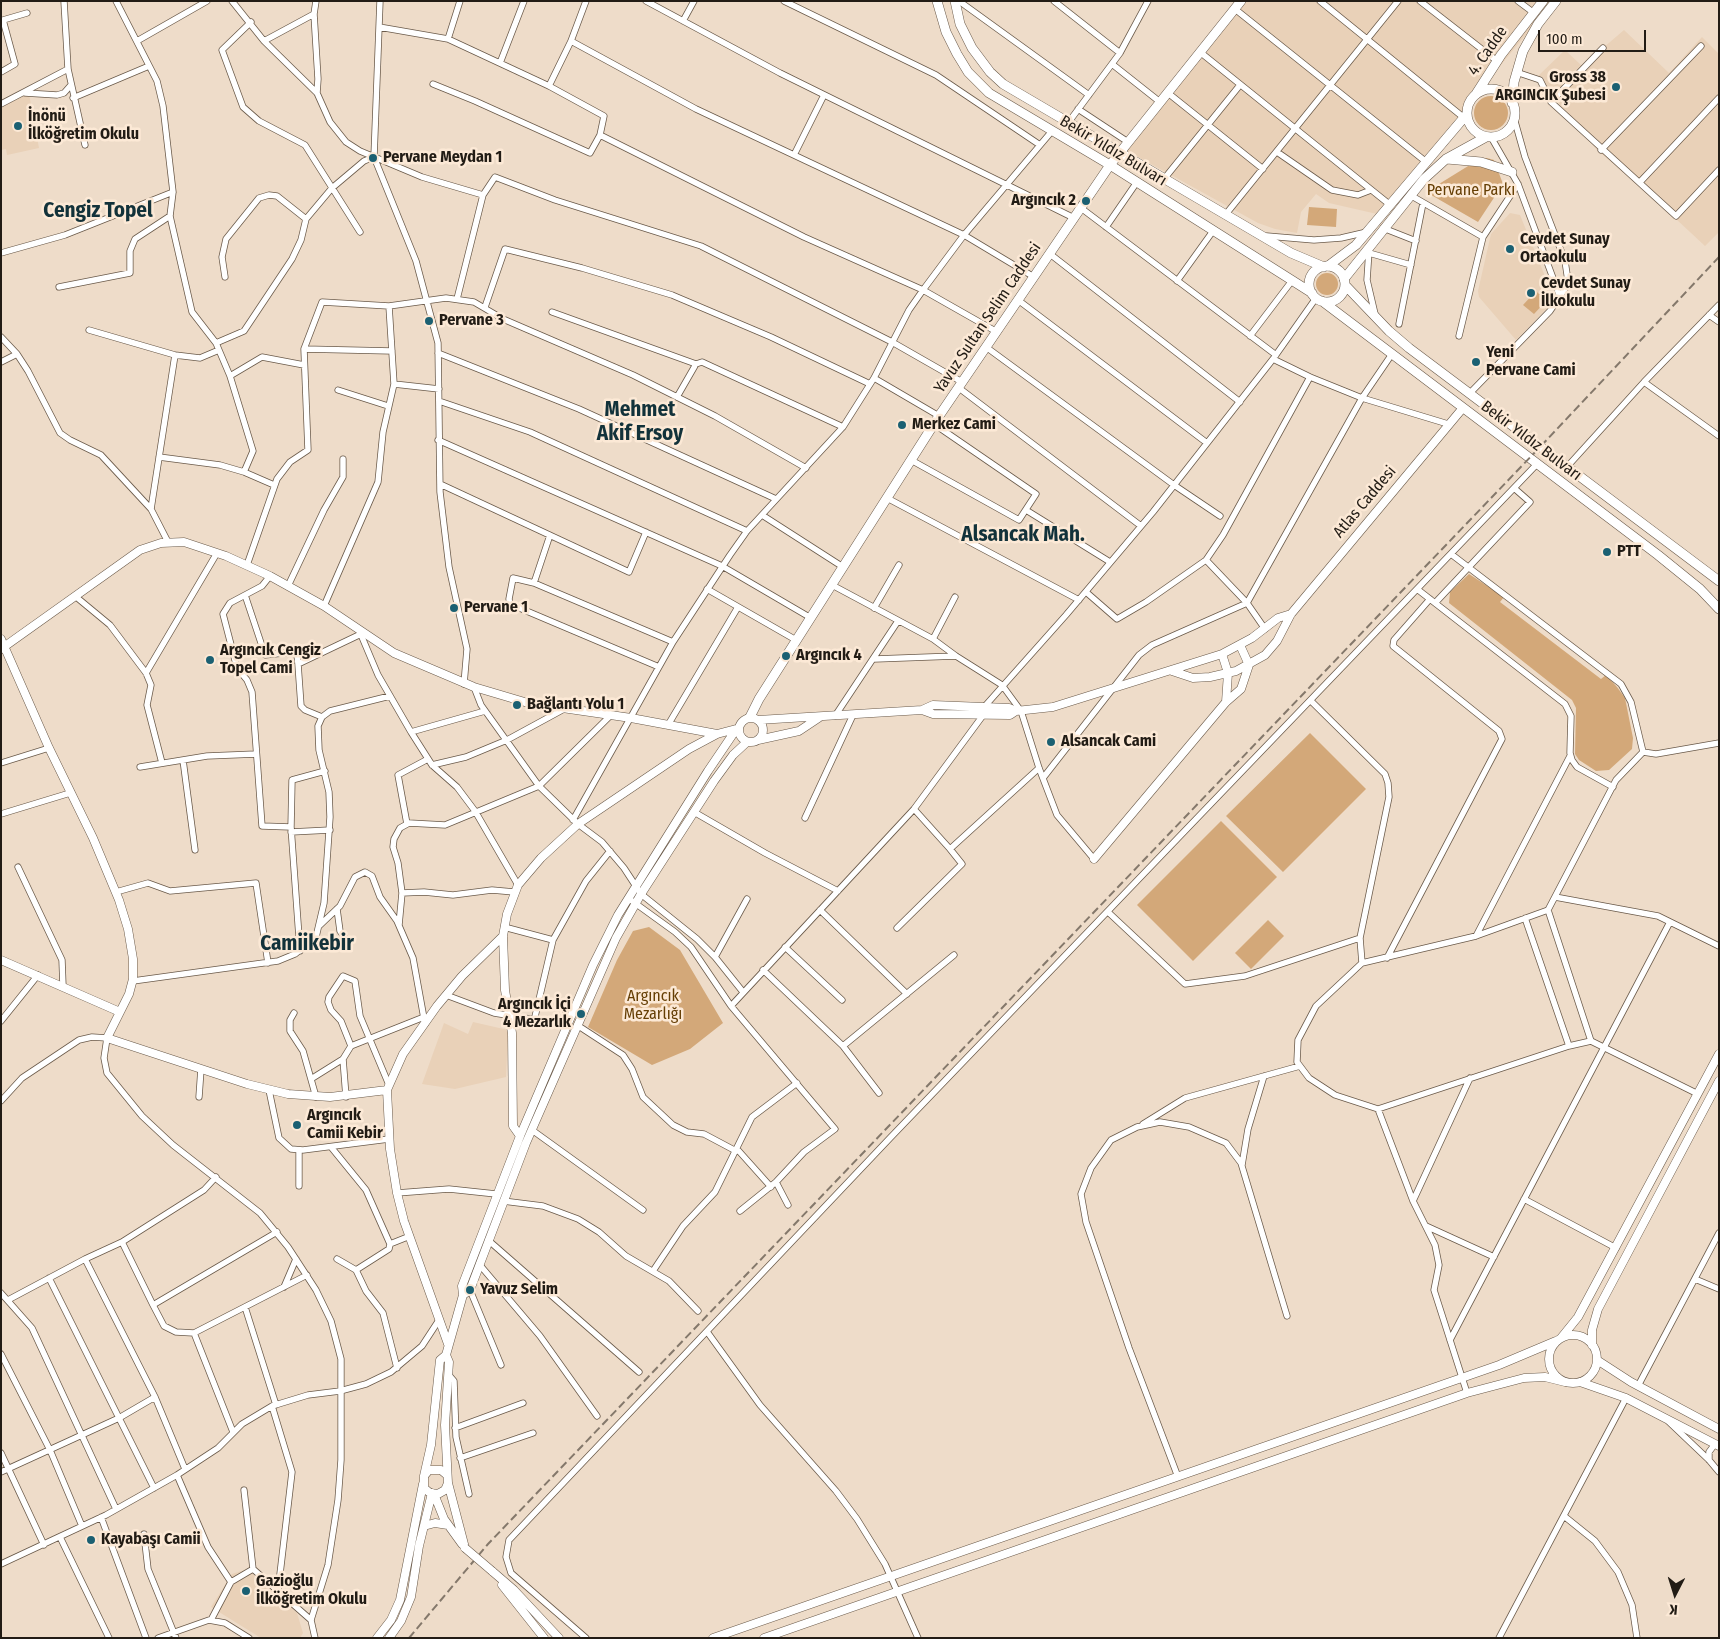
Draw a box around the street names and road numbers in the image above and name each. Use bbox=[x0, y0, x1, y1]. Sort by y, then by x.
street label: 4. Cadde bbox=[1464, 23, 1512, 79]
street label: Bekir Yıldız Bulvarı bbox=[1056, 112, 1170, 190]
street label: Yavuz Sultan Selim Caddesi bbox=[930, 239, 1046, 397]
street label: Bekir Yıldız Bulvarı bbox=[1477, 397, 1585, 485]
street label: Atlas Caddesi bbox=[1329, 462, 1401, 542]

